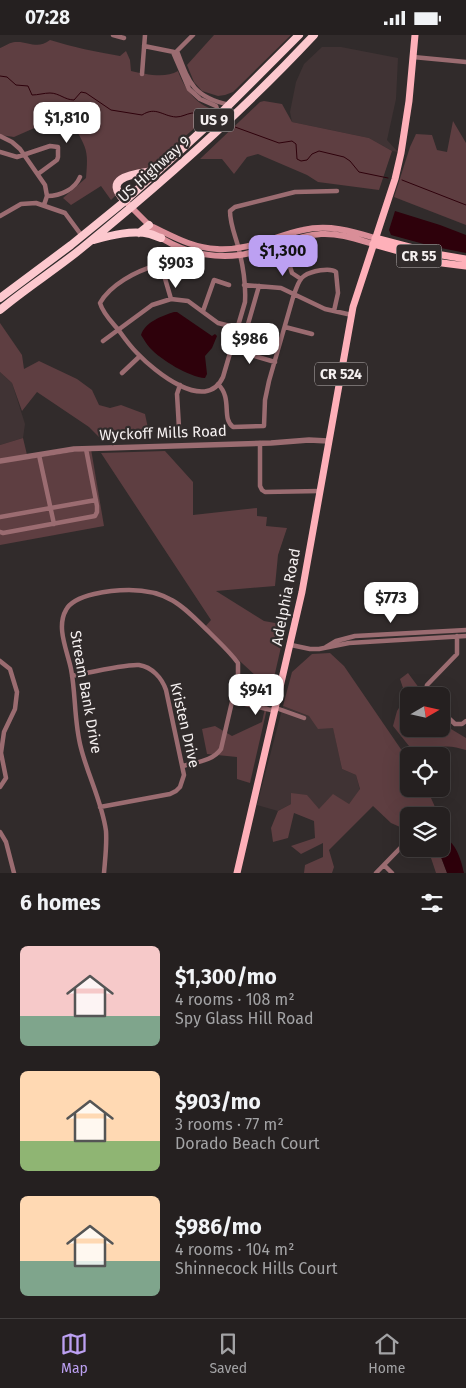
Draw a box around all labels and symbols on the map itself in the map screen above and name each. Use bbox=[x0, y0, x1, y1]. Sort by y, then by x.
pin: $1,810 bbox=[26, 101, 108, 144]
road number: US 9 bbox=[194, 109, 234, 131]
street label: US Highway 9 bbox=[114, 132, 194, 206]
pin: $1,300 bbox=[242, 235, 324, 277]
road number: CR 55 bbox=[396, 245, 442, 267]
pin: $903 bbox=[146, 247, 206, 289]
pin: $986 bbox=[220, 323, 280, 365]
road number: CR 524 bbox=[315, 363, 367, 385]
street label: Wyckoff Mills Road bbox=[99, 422, 227, 444]
street label: Adelphia Road bbox=[268, 547, 304, 647]
pin: $773 bbox=[361, 581, 421, 624]
street label: Stream Bank Drive bbox=[66, 629, 106, 755]
pin: $941 bbox=[226, 673, 286, 716]
street label: Kristen Drive bbox=[166, 681, 204, 769]
north arrow bbox=[400, 687, 450, 737]

